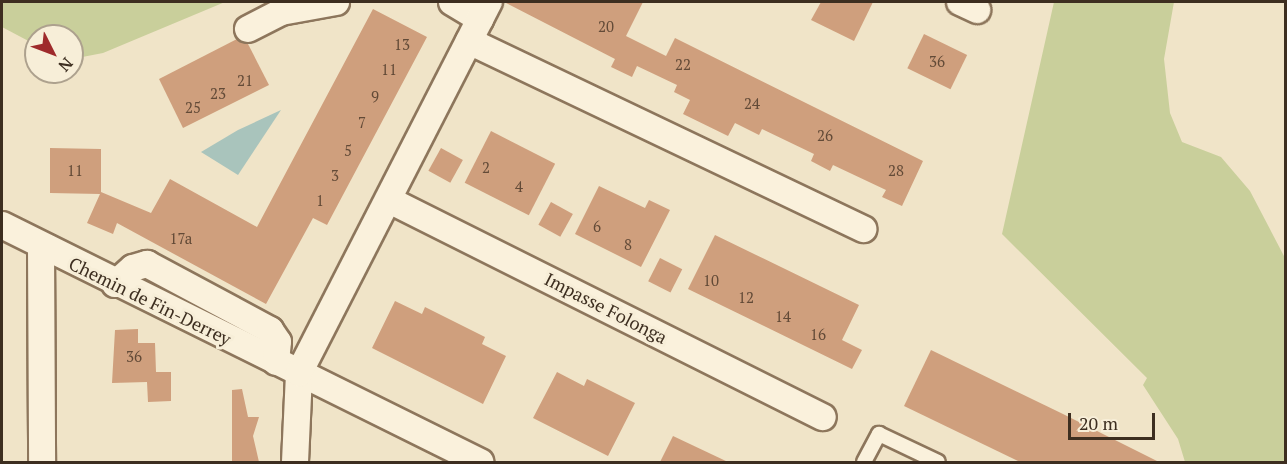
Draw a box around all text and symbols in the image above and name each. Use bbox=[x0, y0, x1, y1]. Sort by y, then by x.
house number: 20 bbox=[598, 18, 614, 36]
north arrow bbox=[24, 24, 84, 84]
house number: 13 bbox=[394, 36, 410, 54]
text: N bbox=[54, 53, 78, 77]
house number: 36 bbox=[929, 53, 945, 71]
house number: 22 bbox=[675, 56, 691, 74]
house number: 11 bbox=[381, 61, 397, 79]
house number: 21 bbox=[237, 72, 253, 90]
house number: 23 bbox=[210, 85, 226, 103]
house number: 9 bbox=[371, 88, 379, 106]
house number: 24 bbox=[744, 95, 760, 113]
house number: 25 bbox=[185, 99, 201, 117]
house number: 7 bbox=[358, 114, 366, 132]
house number: 26 bbox=[817, 127, 833, 145]
house number: 5 bbox=[344, 142, 352, 160]
house number: 2 bbox=[482, 159, 490, 177]
house number: 11 bbox=[67, 162, 83, 180]
house number: 28 bbox=[888, 162, 904, 180]
house number: 3 bbox=[331, 167, 339, 185]
house number: 4 bbox=[515, 178, 523, 196]
house number: 1 bbox=[316, 192, 324, 210]
house number: 6 bbox=[593, 218, 601, 236]
house number: 17a bbox=[170, 230, 192, 248]
house number: 8 bbox=[624, 236, 632, 254]
street label: Chemin de Fin-Derrey bbox=[65, 252, 235, 350]
street label: Impasse Folonga bbox=[541, 268, 671, 348]
house number: 10 bbox=[703, 272, 719, 290]
house number: 12 bbox=[738, 289, 754, 307]
house number: 14 bbox=[775, 308, 791, 326]
house number: 16 bbox=[810, 326, 826, 344]
house number: 36 bbox=[126, 348, 142, 366]
scale bar bbox=[1071, 401, 1158, 439]
text: 20 m bbox=[1079, 411, 1118, 435]

